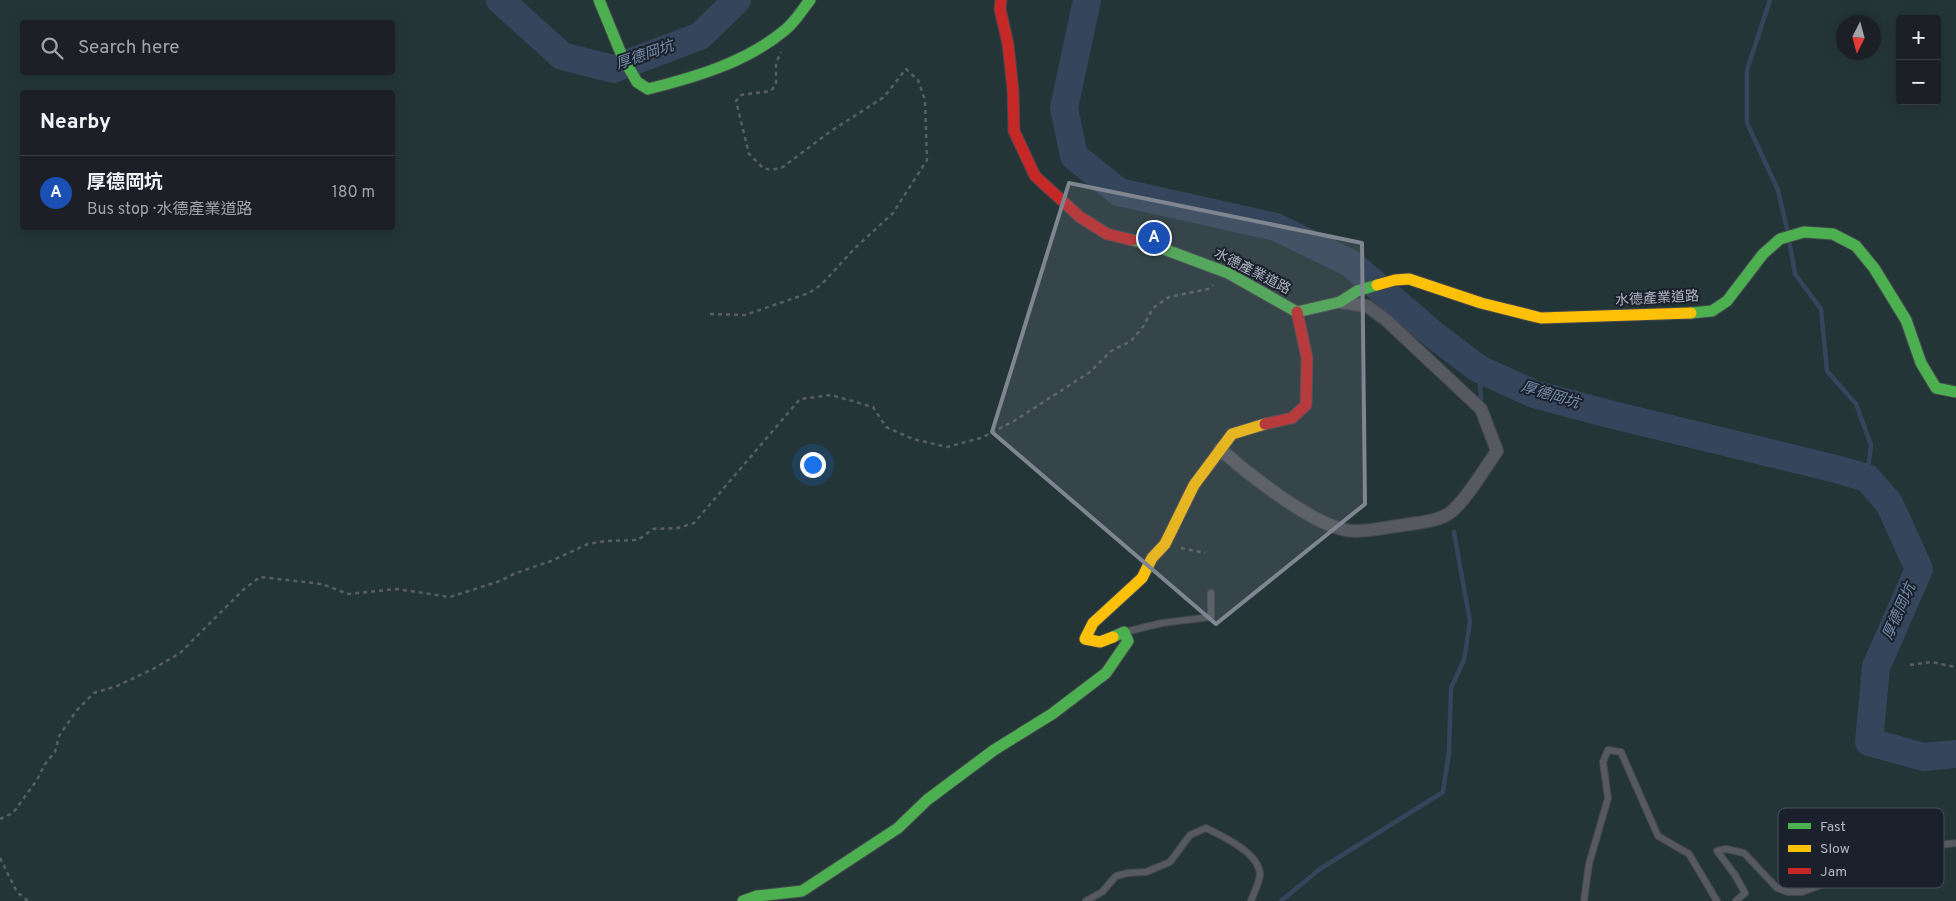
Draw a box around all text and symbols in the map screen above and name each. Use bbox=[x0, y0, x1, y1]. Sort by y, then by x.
north arrow bbox=[1836, 15, 1881, 60]
map controls bbox=[1896, 15, 1941, 105]
button: + bbox=[1896, 15, 1941, 60]
search box bbox=[20, 20, 395, 75]
icon: search bbox=[38, 34, 66, 62]
text: Search here bbox=[78, 36, 180, 60]
water label: 厚德岡坑 bbox=[614, 37, 678, 75]
button: − bbox=[1896, 60, 1941, 105]
text: Nearby bbox=[40, 109, 111, 136]
text: 厚德岡坑 bbox=[87, 171, 163, 195]
text: A bbox=[50, 183, 62, 203]
text: 180 m bbox=[332, 183, 375, 203]
text: Bus stop · 水德產業道路 bbox=[87, 200, 252, 220]
pin: A bbox=[1138, 219, 1170, 257]
street label: 水德產業道路 bbox=[1211, 244, 1294, 299]
street label: 水德產業道路 bbox=[1615, 287, 1699, 310]
water label: 厚德岡坑 bbox=[1519, 378, 1583, 414]
your location bbox=[800, 452, 826, 478]
water label: 厚德岡坑 bbox=[1879, 579, 1922, 643]
legend bbox=[1778, 808, 1944, 888]
text: Fast bbox=[1820, 819, 1846, 836]
text: Slow bbox=[1820, 841, 1850, 858]
text: Jam bbox=[1820, 864, 1847, 881]

